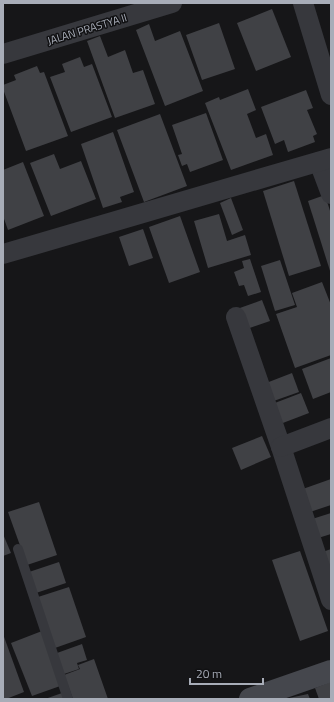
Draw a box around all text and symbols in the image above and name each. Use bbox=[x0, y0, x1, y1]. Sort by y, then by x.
street label: JALAN PRASTYA II bbox=[45, 9, 129, 49]
scale bar bbox=[190, 660, 263, 686]
text: 20 m bbox=[196, 664, 222, 683]

